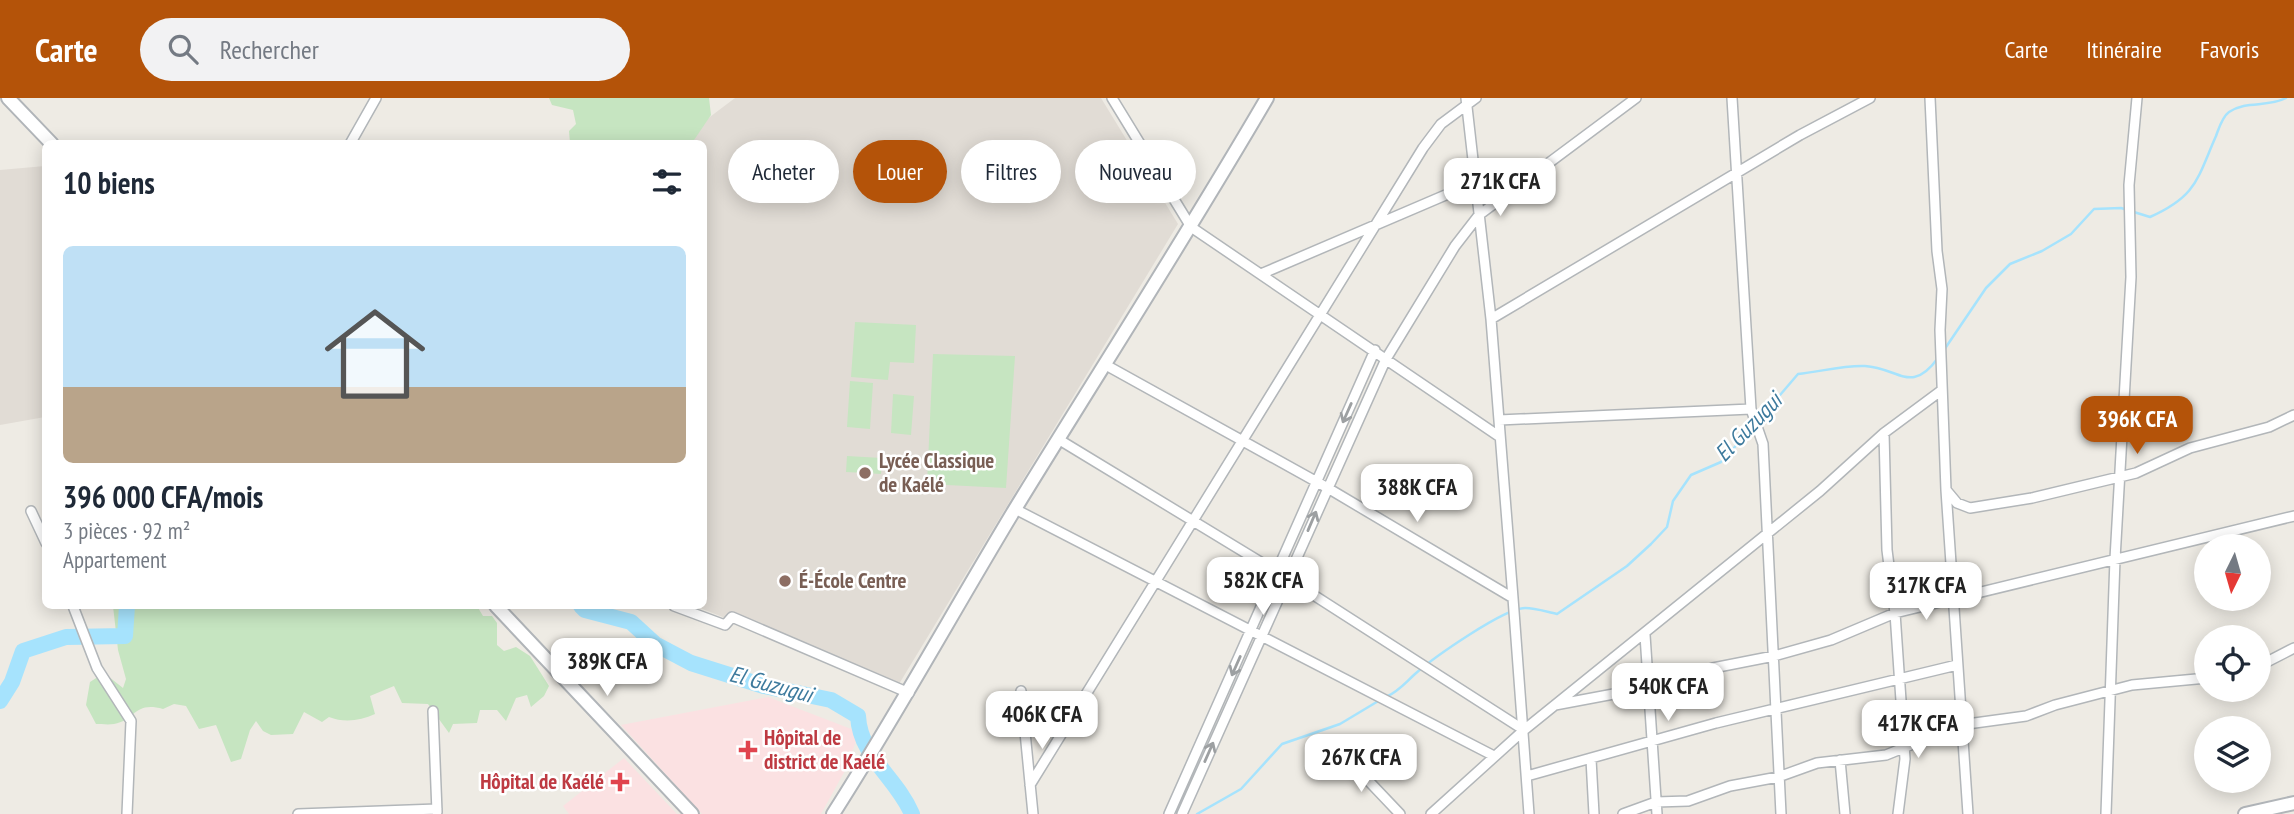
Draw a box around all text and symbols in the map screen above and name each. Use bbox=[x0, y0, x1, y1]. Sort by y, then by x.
search box bbox=[140, 18, 630, 81]
text: Carte bbox=[35, 28, 98, 71]
icon: search bbox=[164, 30, 202, 68]
text: Rechercher bbox=[220, 33, 319, 66]
text: Carte bbox=[2004, 34, 2048, 65]
text: Itinéraire bbox=[2086, 34, 2162, 65]
text: Favoris bbox=[2200, 34, 2259, 65]
chip: Acheter bbox=[728, 140, 839, 203]
chip: Louer bbox=[853, 140, 947, 203]
chip: Filtres bbox=[961, 140, 1061, 203]
chip: Nouveau bbox=[1075, 140, 1196, 203]
pin: 271K CFA bbox=[1428, 158, 1572, 218]
text: 10 biens bbox=[63, 163, 155, 202]
icon: filters bbox=[648, 163, 686, 201]
text: 271K CFA bbox=[1460, 166, 1540, 195]
icon: home bbox=[312, 291, 438, 417]
water label: El Guzugui bbox=[1708, 384, 1790, 467]
pin: 396K CFA bbox=[2065, 396, 2209, 456]
one-way arrow bbox=[1340, 401, 1353, 423]
text: 396K CFA bbox=[2097, 404, 2177, 433]
place label: Lycée Classique de Kaélé bbox=[879, 447, 994, 498]
pin: 388K CFA bbox=[1345, 464, 1489, 524]
marker: Lycée Classique de Kaélé bbox=[857, 465, 873, 481]
text: 388K CFA bbox=[1377, 472, 1457, 501]
text: 396 000 CFA/mois bbox=[63, 477, 263, 516]
one-way arrow bbox=[1306, 511, 1319, 533]
text: 3 pièces · 92 m² bbox=[63, 516, 190, 545]
north arrow bbox=[2194, 534, 2272, 611]
map controls bbox=[2194, 534, 2271, 793]
text: Appartement bbox=[63, 545, 166, 574]
pin: 582K CFA bbox=[1191, 558, 1335, 617]
pin: 317K CFA bbox=[1854, 562, 1998, 622]
text: 582K CFA bbox=[1223, 565, 1303, 594]
place label: É-École Centre bbox=[799, 567, 907, 594]
text: 317K CFA bbox=[1886, 570, 1966, 599]
marker: É-École Centre bbox=[777, 573, 793, 589]
button: locate bbox=[2194, 625, 2271, 702]
pin: 389K CFA bbox=[535, 638, 679, 698]
text: 389K CFA bbox=[567, 646, 647, 675]
one-way arrow bbox=[1229, 655, 1242, 676]
water label: El Guzugui bbox=[727, 659, 819, 709]
pin: 540K CFA bbox=[1596, 664, 1740, 723]
text: 540K CFA bbox=[1628, 671, 1708, 700]
pin: 406K CFA bbox=[970, 692, 1114, 751]
text: 406K CFA bbox=[1002, 699, 1082, 728]
pin: 417K CFA bbox=[1846, 700, 1990, 760]
text: 417K CFA bbox=[1878, 708, 1958, 737]
button: layers bbox=[2194, 716, 2271, 793]
place label: Hôpital de district de Kaélé bbox=[764, 724, 885, 775]
pin: 267K CFA bbox=[1289, 734, 1433, 794]
marker: Hôpital de district de Kaélé bbox=[738, 740, 758, 760]
one-way arrow bbox=[1203, 742, 1216, 763]
text: 267K CFA bbox=[1321, 742, 1401, 771]
place label: Hôpital de Kaélé bbox=[480, 768, 604, 795]
marker: Hôpital de Kaélé bbox=[610, 772, 630, 792]

